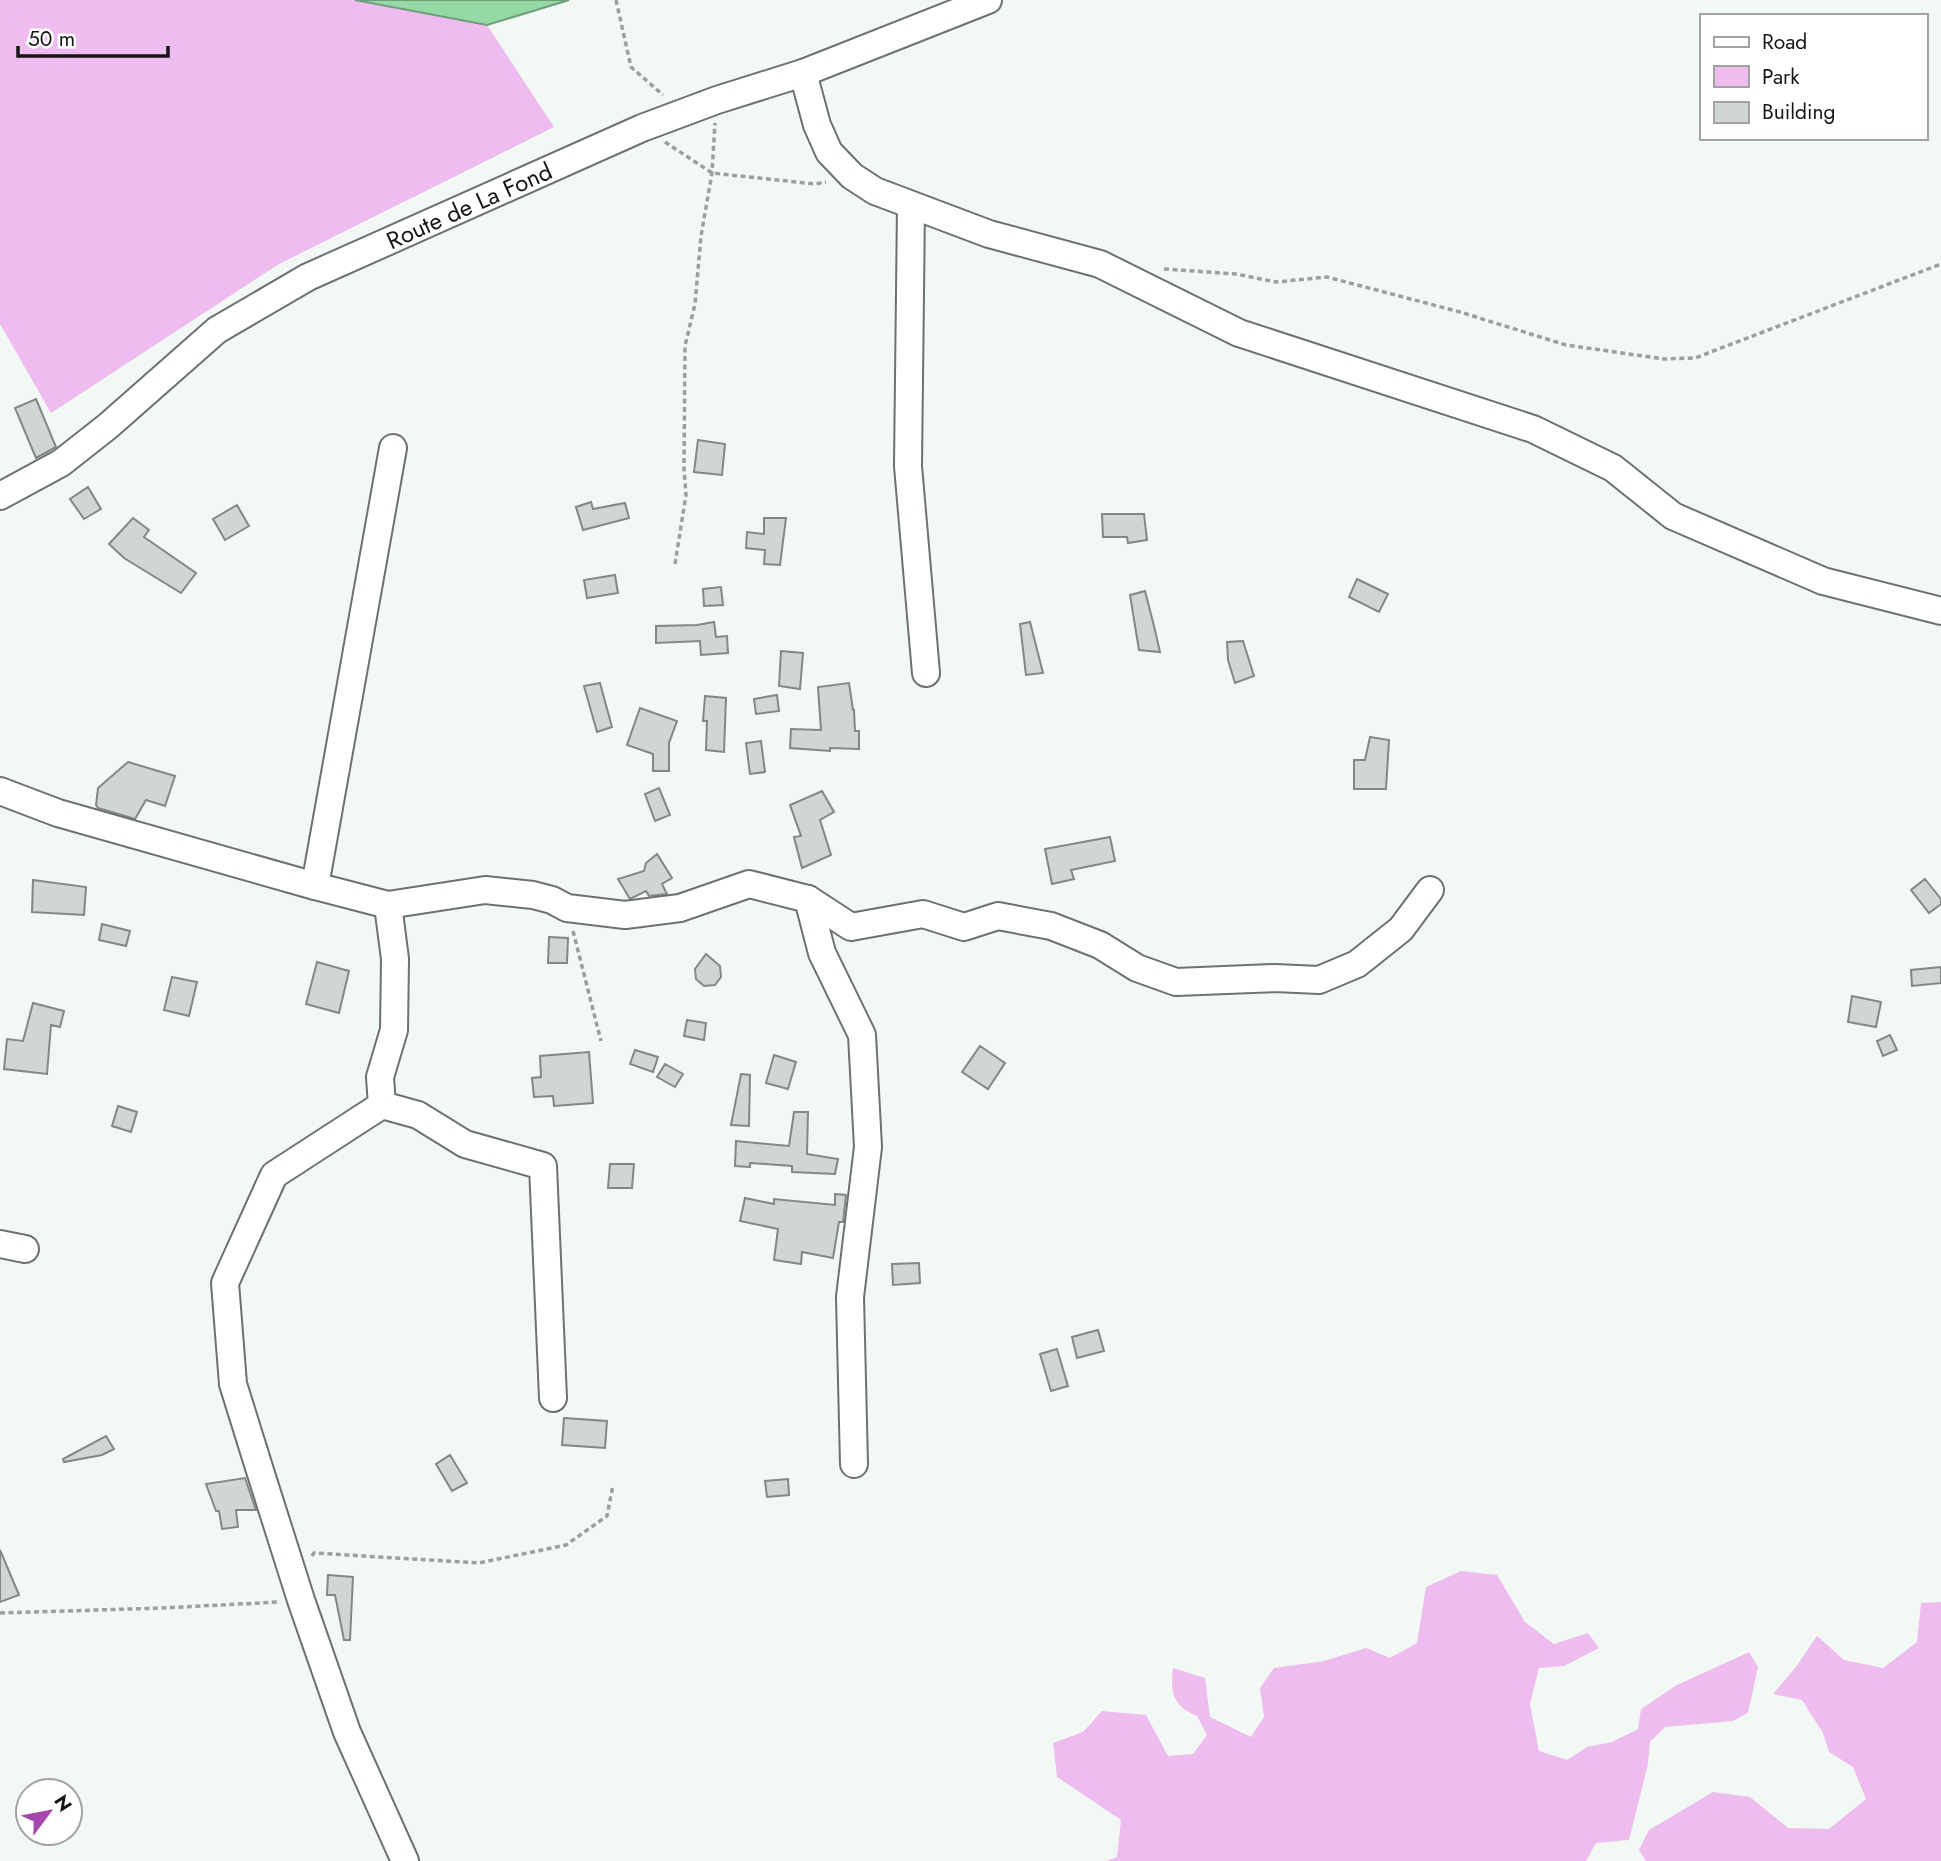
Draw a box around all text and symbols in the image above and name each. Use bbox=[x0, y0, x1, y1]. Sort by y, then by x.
scale bar bbox=[18, 14, 168, 58]
legend bbox=[1700, 14, 1927, 140]
text: 50 m bbox=[28, 24, 75, 54]
text: Road bbox=[1762, 27, 1807, 57]
text: Park bbox=[1762, 62, 1800, 92]
text: Building bbox=[1762, 97, 1835, 127]
street label: Route de La Fond bbox=[381, 153, 557, 257]
north arrow bbox=[14, 1777, 84, 1847]
text: N bbox=[48, 1790, 78, 1817]

